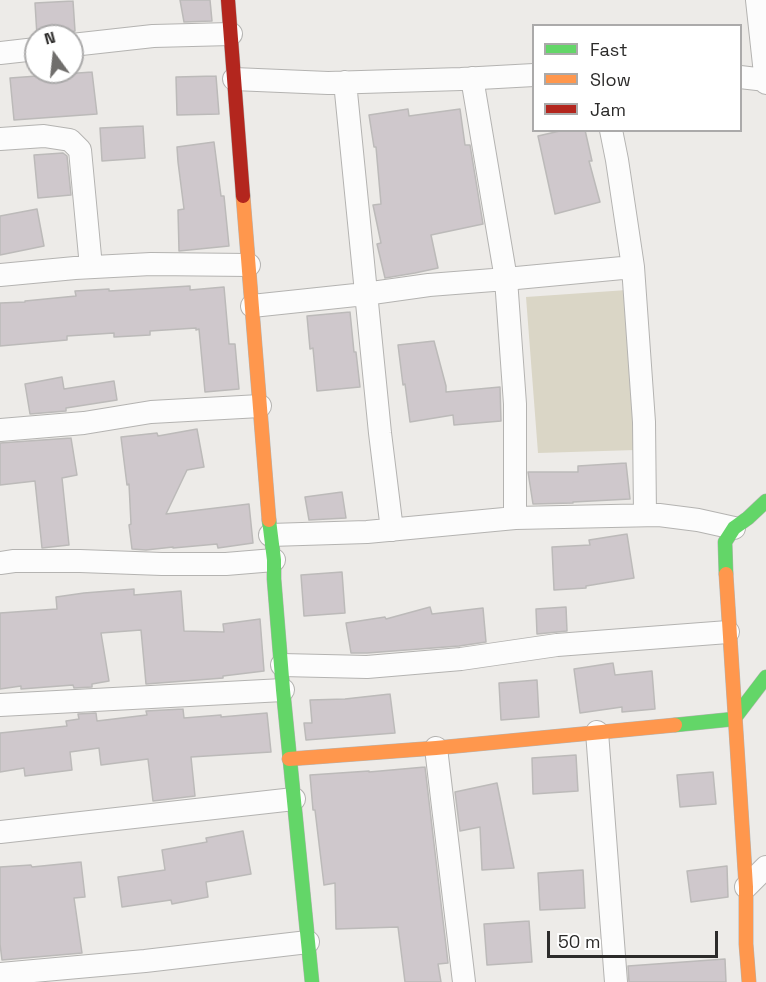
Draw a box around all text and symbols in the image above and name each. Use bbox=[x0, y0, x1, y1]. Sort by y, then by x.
north arrow bbox=[24, 24, 84, 84]
legend bbox=[532, 24, 742, 132]
text: N bbox=[42, 27, 58, 50]
text: Fast bbox=[590, 38, 627, 61]
text: Slow bbox=[590, 68, 631, 91]
text: Jam bbox=[590, 98, 626, 121]
scale bar bbox=[550, 919, 721, 957]
text: 50 m bbox=[558, 930, 600, 953]

